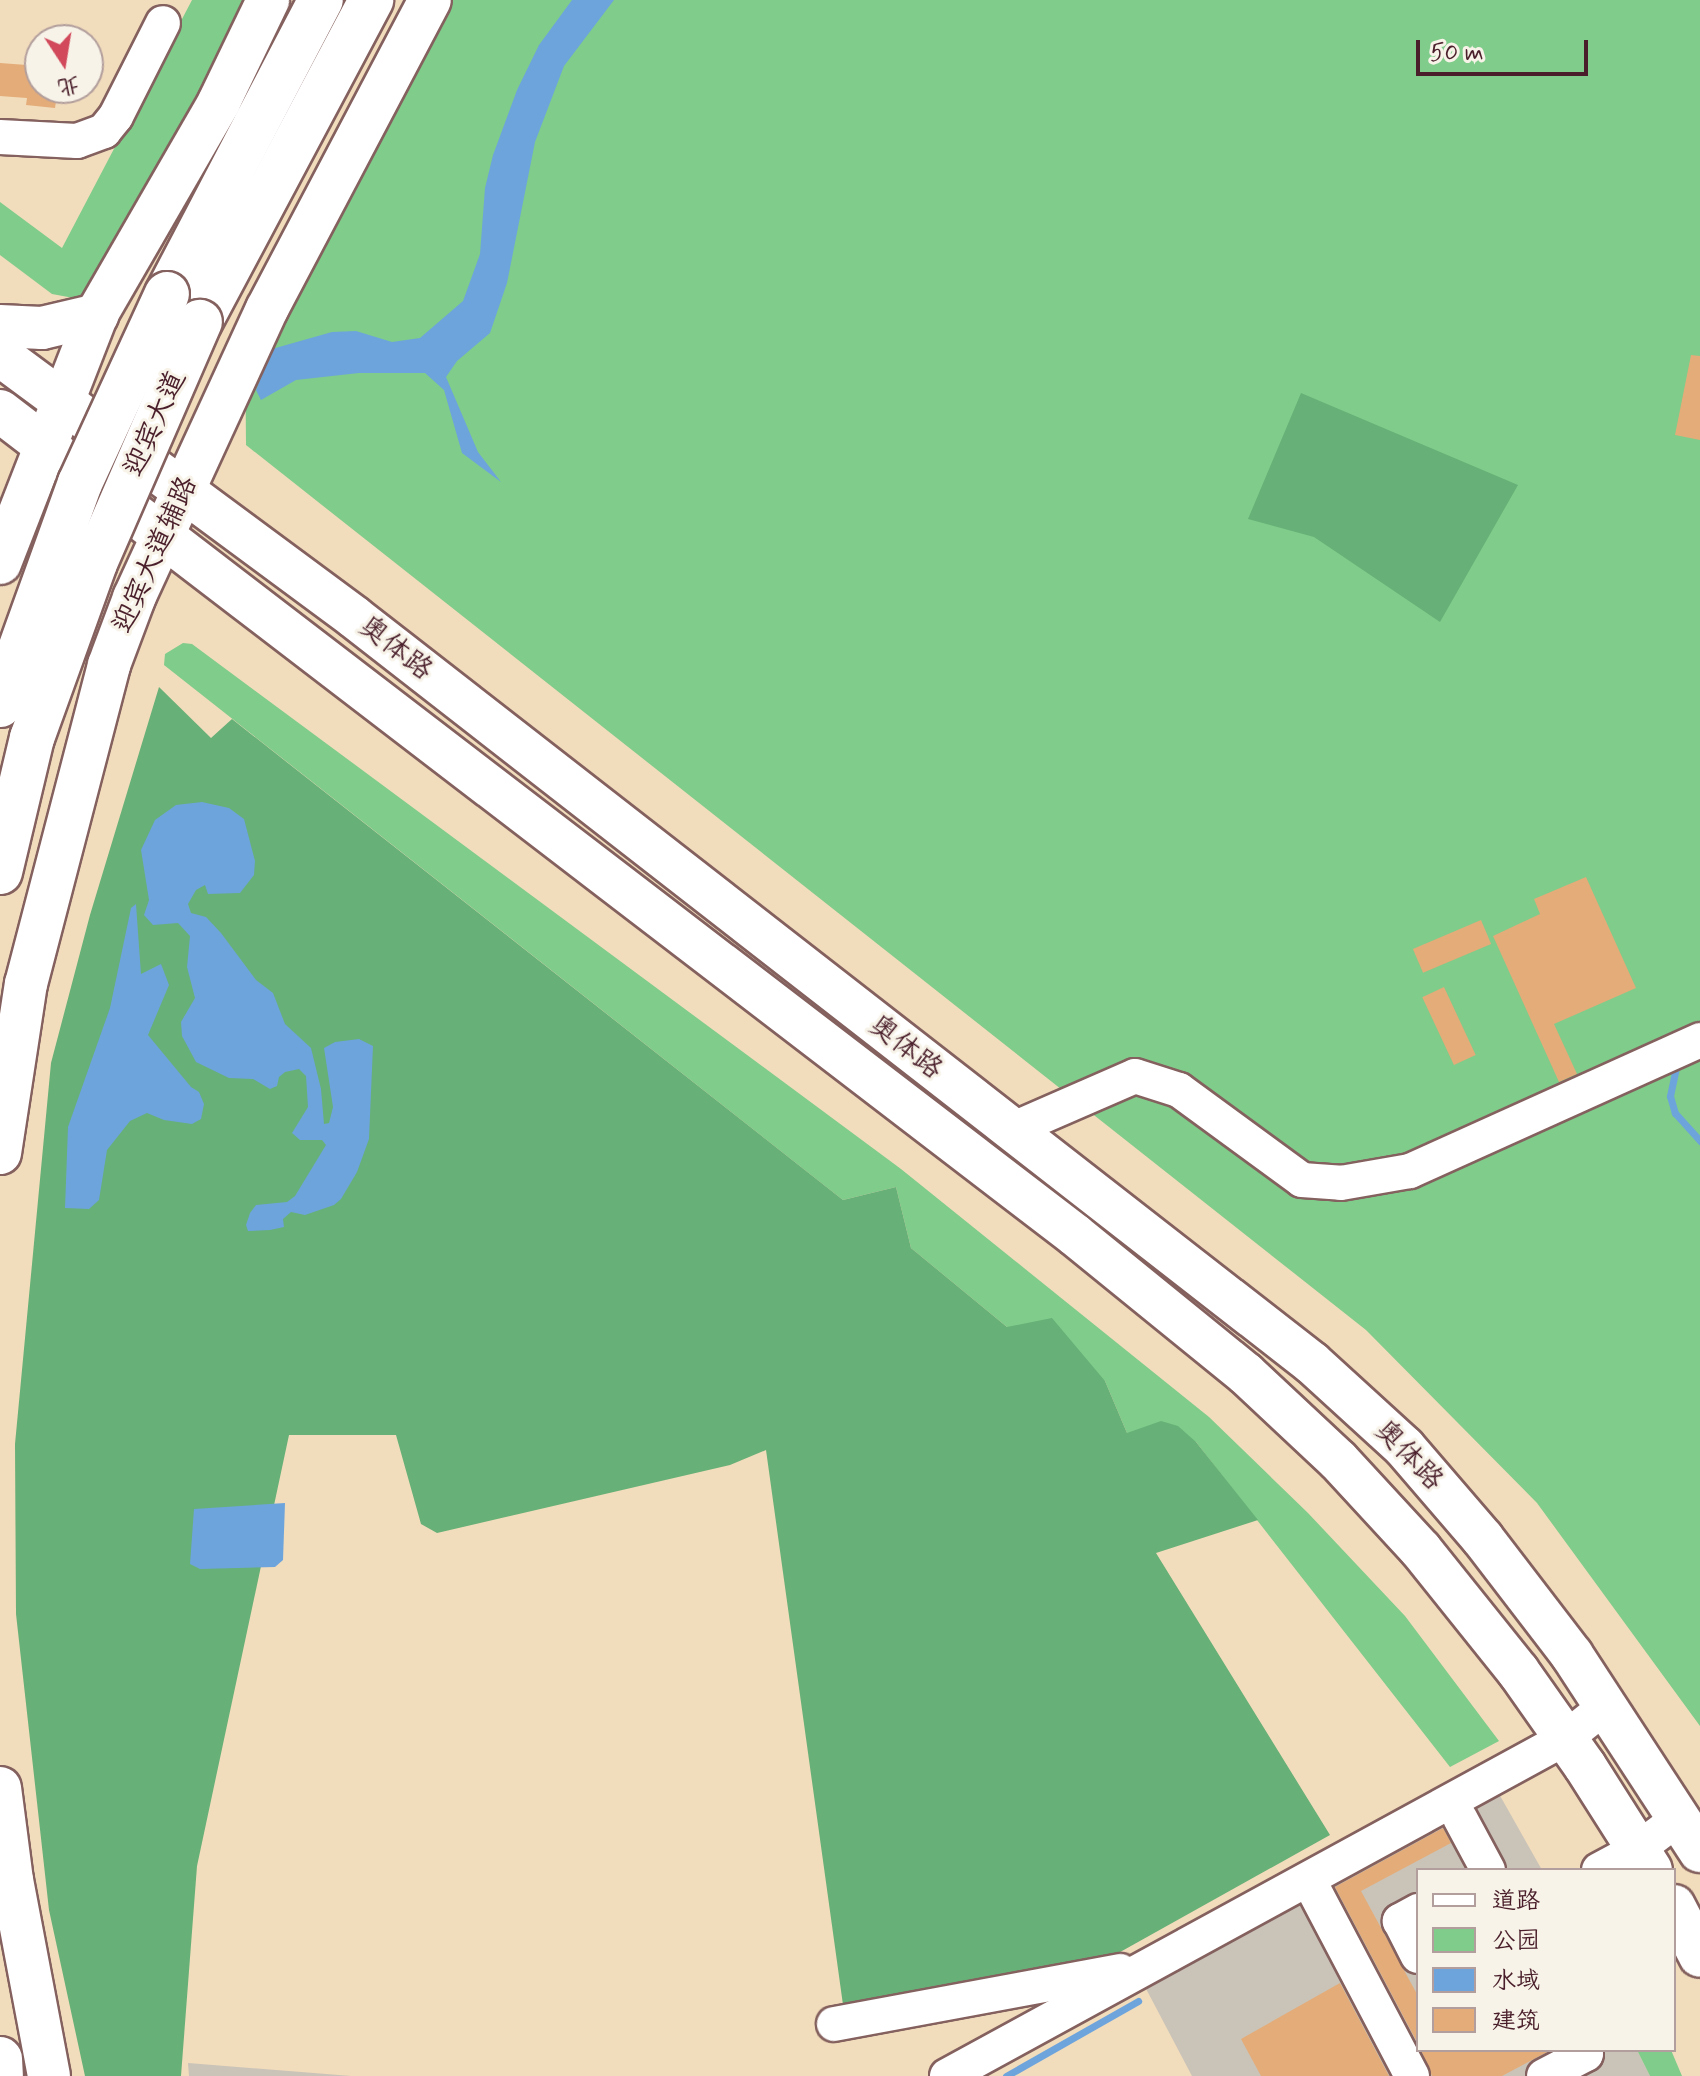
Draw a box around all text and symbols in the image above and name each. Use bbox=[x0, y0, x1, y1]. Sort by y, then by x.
north arrow bbox=[24, 24, 104, 104]
scale bar bbox=[1420, 24, 1592, 74]
text: 50 m bbox=[1430, 38, 1484, 69]
text: 北 bbox=[55, 70, 82, 102]
street label: 迎宾大道 bbox=[118, 366, 194, 482]
street label: 迎宾大道辅路 bbox=[106, 471, 206, 639]
street label: 奥体路 bbox=[352, 610, 438, 688]
street label: 奥体路 bbox=[862, 1009, 948, 1087]
street label: 奥体路 bbox=[1367, 1414, 1449, 1498]
legend bbox=[1416, 1868, 1676, 2052]
text: 道路 bbox=[1492, 1886, 1540, 1917]
text: 公园 bbox=[1492, 1926, 1540, 1957]
text: 水域 bbox=[1492, 1966, 1540, 1997]
text: 建筑 bbox=[1492, 2006, 1540, 2037]

